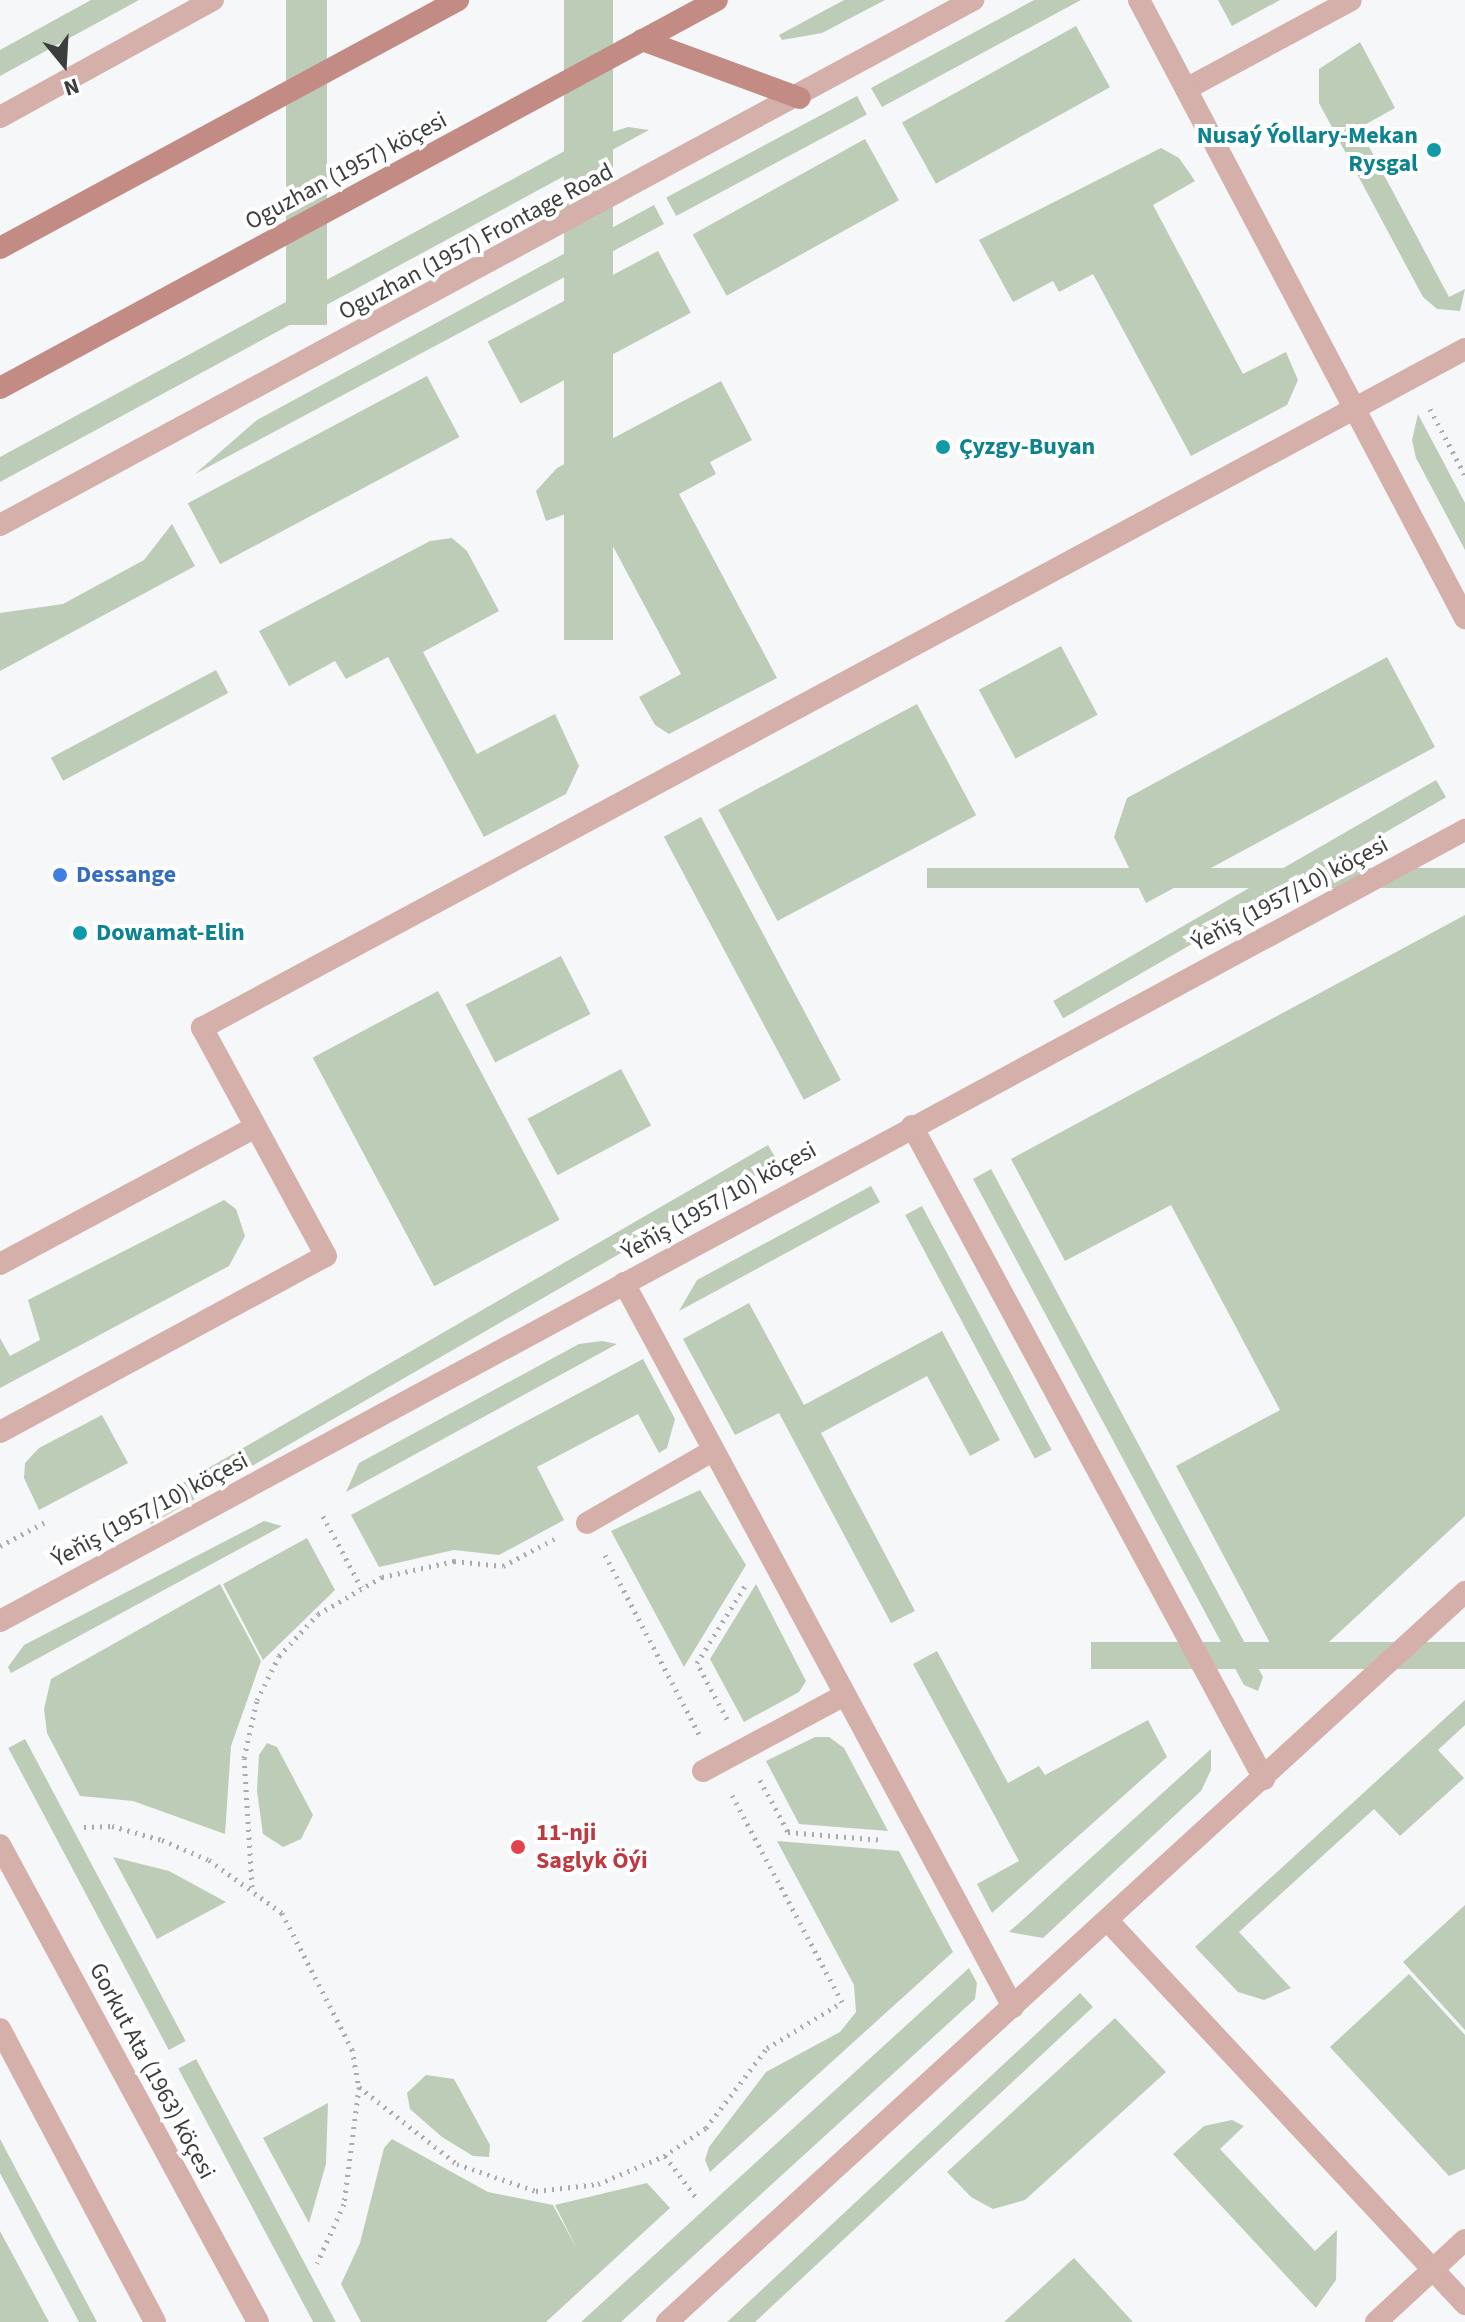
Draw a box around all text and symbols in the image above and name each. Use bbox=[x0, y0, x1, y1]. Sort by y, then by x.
north arrow bbox=[24, 24, 104, 104]
text: N bbox=[60, 69, 83, 104]
street label: Oguzhan (1957) köçesi bbox=[240, 106, 452, 236]
place label: Nusaý Ýollary-Mekan Rysgal bbox=[1197, 122, 1418, 178]
marker: Nusaý Ýollary-Mekan Rysgal bbox=[1425, 141, 1443, 159]
street label: Oguzhan (1957) Frontage Road bbox=[334, 157, 618, 327]
place label: Çyzgy-Buyan bbox=[959, 433, 1095, 461]
marker: Çyzgy-Buyan bbox=[934, 438, 952, 456]
street label: Ýeňiş (1957/10) köçesi bbox=[1187, 830, 1393, 958]
place label: Dessange bbox=[76, 861, 176, 889]
marker: Dessange bbox=[51, 866, 69, 884]
place label: Dowamat-Elin bbox=[96, 919, 245, 947]
marker: Dowamat-Elin bbox=[71, 924, 89, 942]
street label: Ýeňiş (1957/10) köçesi bbox=[617, 1135, 821, 1267]
street label: Ýeňiş (1957/10) köçesi bbox=[47, 1446, 253, 1574]
place label: 11-nji Saglyk Öýi bbox=[536, 1819, 648, 1875]
marker: 11-nji Saglyk Öýi bbox=[507, 1836, 529, 1858]
street label: Gorkut Ata (1963) köçesi bbox=[83, 1958, 221, 2184]

